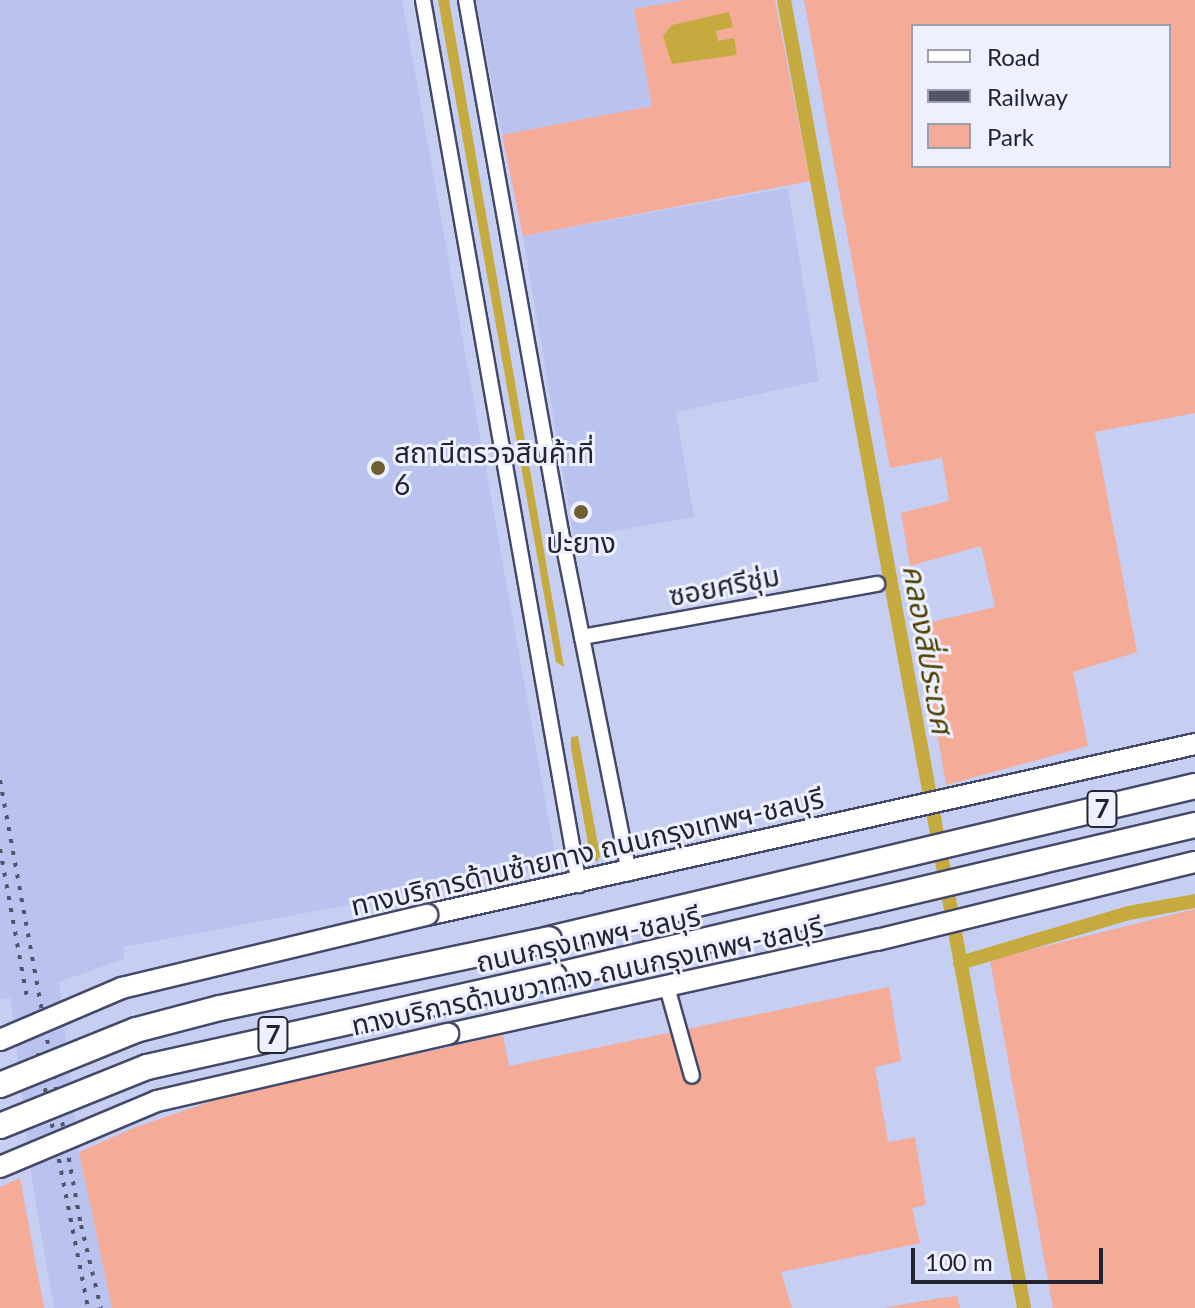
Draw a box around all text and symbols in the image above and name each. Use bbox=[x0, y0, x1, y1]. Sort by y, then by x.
legend bbox=[911, 24, 1171, 168]
text: Road bbox=[987, 42, 1040, 71]
text: Railway bbox=[987, 82, 1068, 111]
text: Park bbox=[987, 122, 1034, 151]
place label: สถานีตรวจสินค้าที่ 6 bbox=[394, 435, 594, 501]
marker: สถานีตรวจสินค้าที่ 6 bbox=[369, 459, 387, 477]
marker: ปะยาง bbox=[572, 503, 590, 521]
place label: ปะยาง bbox=[546, 525, 616, 559]
street label: ซอยศรีชุ่ม bbox=[666, 558, 782, 612]
water label: คลองสี่ประเวศ bbox=[896, 562, 962, 736]
street label: ทางบริการด้านซ้ายทาง ถนนกรุงเทพฯ-ชลบุรี bbox=[347, 780, 827, 922]
road number: 7 bbox=[1086, 787, 1118, 831]
street label: ถนนกรุงเทพฯ-ชลบุรี bbox=[473, 898, 703, 978]
street label: ทางบริการด้านขวาทาง ถนนกรุงเทพฯ-ชลบุรี bbox=[348, 909, 826, 1041]
road number: 7 bbox=[257, 1013, 289, 1057]
scale bar bbox=[915, 1232, 1107, 1282]
text: 100 m bbox=[925, 1247, 993, 1276]

